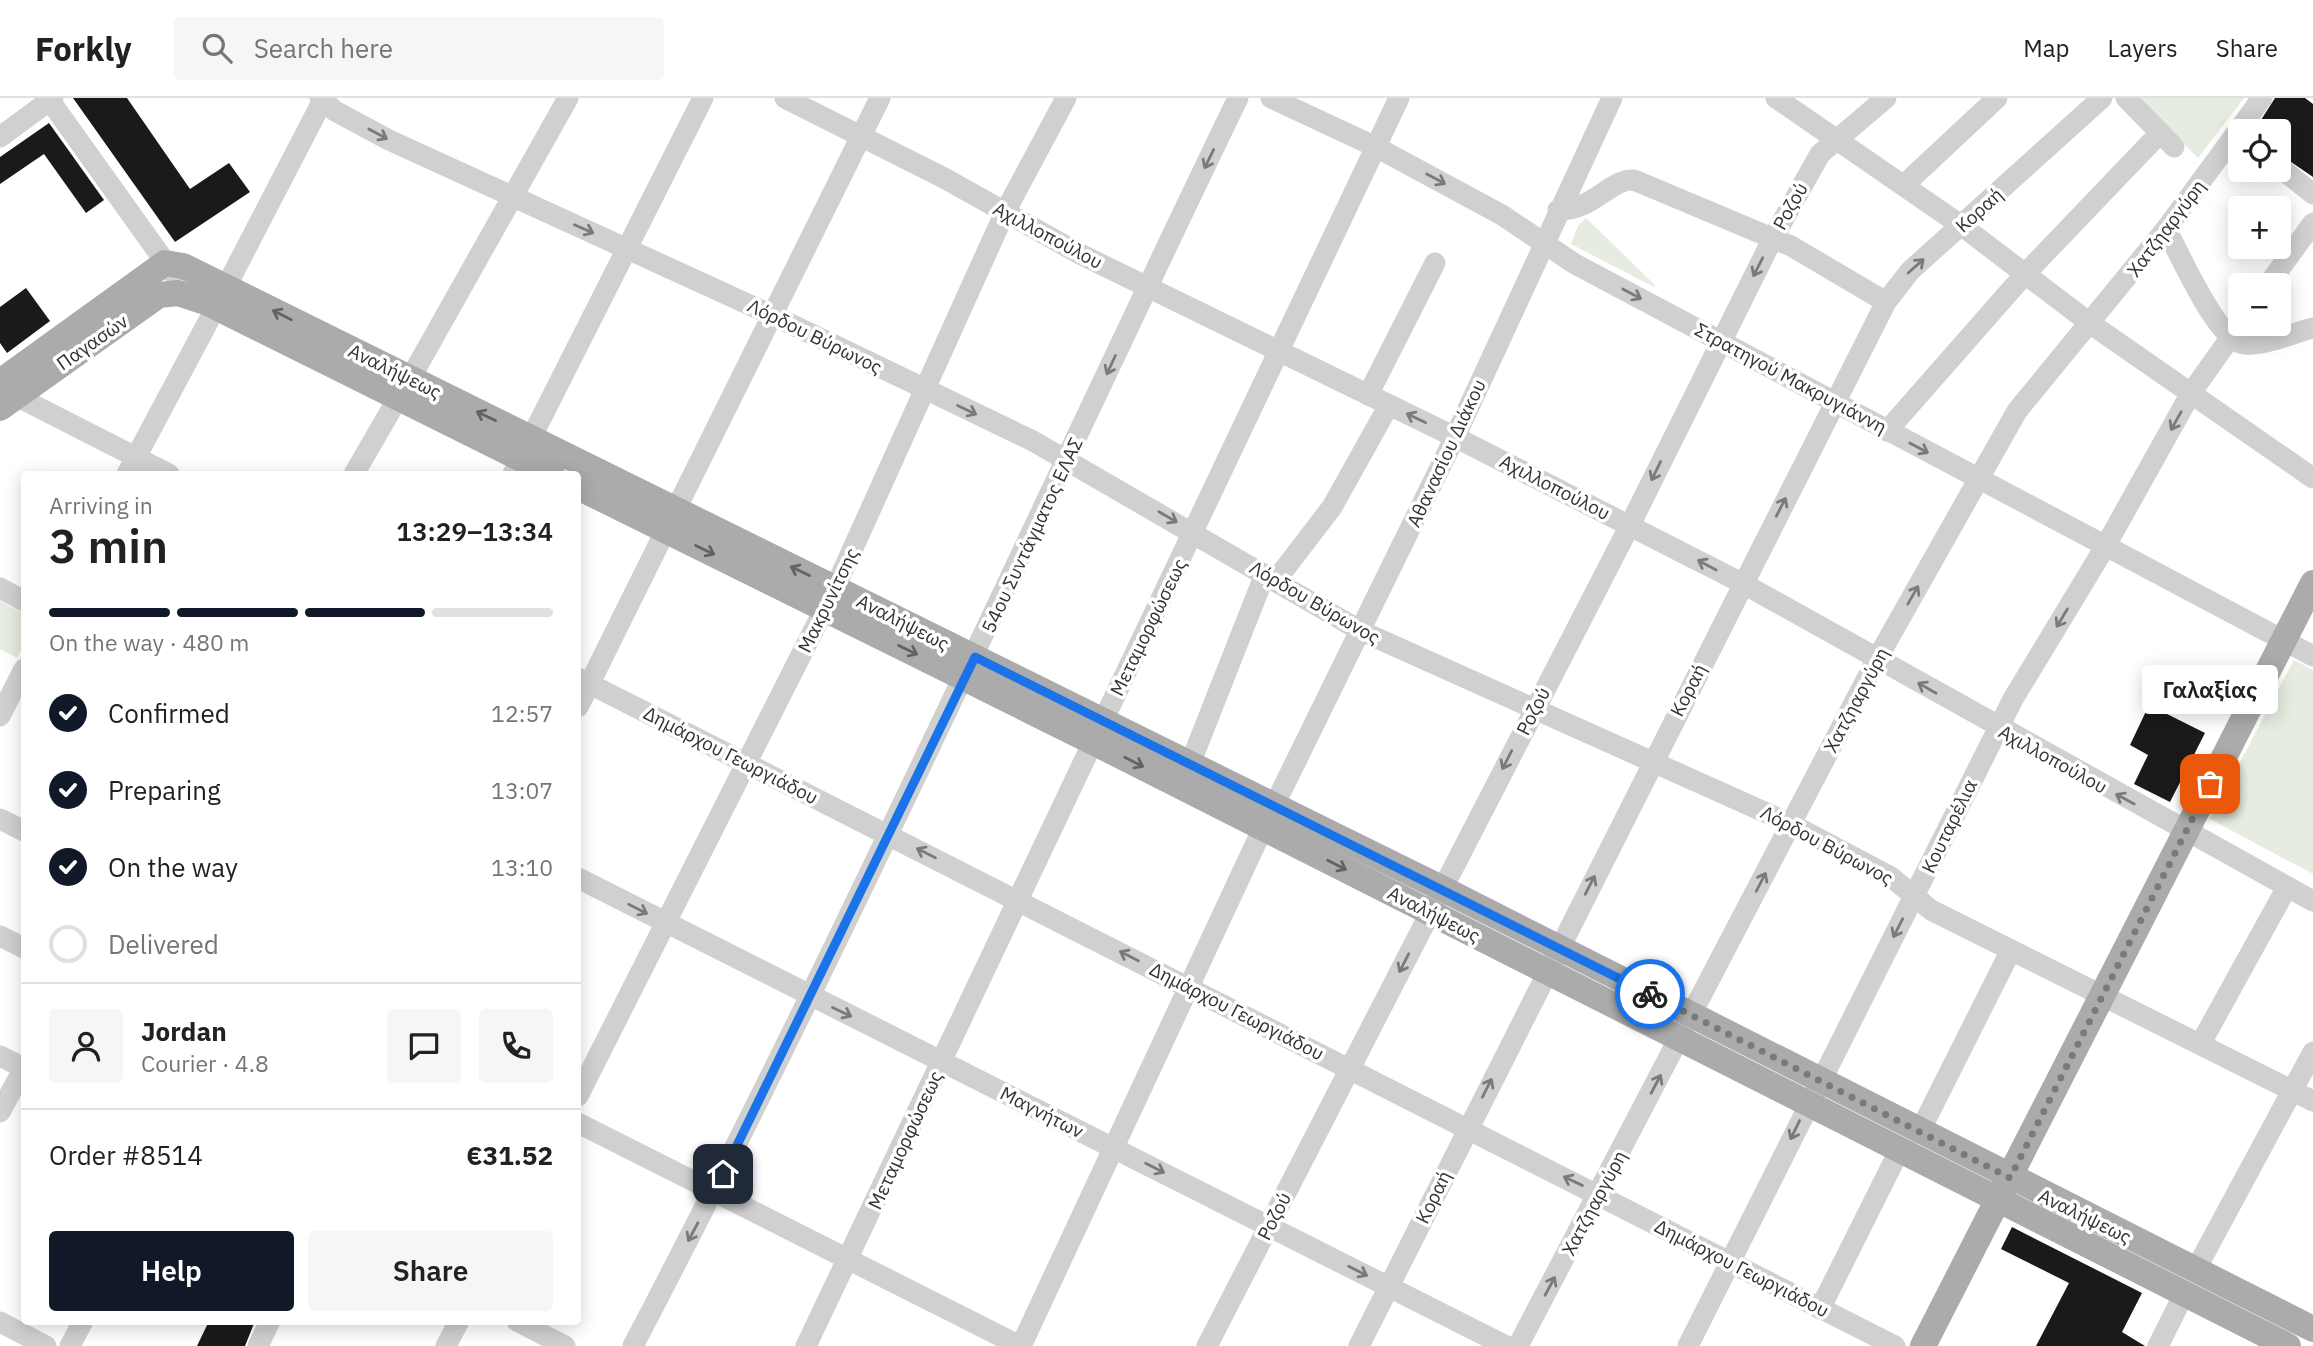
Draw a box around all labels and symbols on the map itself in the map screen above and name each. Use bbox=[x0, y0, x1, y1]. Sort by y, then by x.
one-way arrow bbox=[367, 127, 387, 141]
one-way arrow bbox=[1201, 148, 1215, 169]
one-way arrow bbox=[1425, 173, 1446, 186]
street label: Χατζηαργύρη bbox=[2122, 175, 2210, 281]
street label: Ροζού bbox=[1767, 178, 1813, 234]
street label: Κοραή bbox=[1950, 182, 2008, 238]
street label: Αχιλλοπούλου bbox=[989, 196, 1107, 274]
one-way arrow bbox=[573, 223, 595, 236]
one-way arrow bbox=[1751, 256, 1765, 277]
one-way arrow bbox=[1907, 258, 1924, 275]
one-way arrow bbox=[1621, 287, 1642, 301]
street label: Λόρδου Βύρωνος bbox=[744, 293, 886, 379]
one-way arrow bbox=[272, 308, 293, 322]
street label: Παγασών bbox=[52, 309, 133, 375]
street label: Στρατηγού Μακρυγιάννη bbox=[1691, 317, 1891, 439]
street label: Αναλήψεως bbox=[345, 338, 445, 404]
one-way arrow bbox=[1103, 354, 1117, 375]
street label: Αθανασίου Διάκου bbox=[1401, 375, 1491, 531]
one-way arrow bbox=[956, 403, 977, 417]
one-way arrow bbox=[476, 409, 497, 423]
one-way arrow bbox=[1406, 411, 1427, 425]
one-way arrow bbox=[2169, 411, 2183, 431]
street label: 54ου Συντάγματος ΕΛΑΣ bbox=[976, 433, 1088, 637]
one-way arrow bbox=[1908, 441, 1929, 455]
street label: Αχιλλοπούλου bbox=[1496, 449, 1614, 525]
one-way arrow bbox=[1649, 460, 1663, 481]
one-way arrow bbox=[1775, 497, 1789, 518]
one-way arrow bbox=[1157, 510, 1177, 524]
one-way arrow bbox=[694, 543, 715, 557]
street label: Μακρυνίτσης bbox=[792, 544, 864, 656]
street label: Μεταμορφώσεως bbox=[1104, 554, 1192, 700]
street label: Λόρδου Βύρωνος bbox=[1245, 555, 1385, 649]
one-way arrow bbox=[1697, 558, 1718, 571]
one-way arrow bbox=[790, 563, 811, 577]
one-way arrow bbox=[1907, 585, 1921, 605]
street label: Αναλήψεως bbox=[853, 588, 953, 656]
one-way arrow bbox=[2055, 608, 2069, 628]
street label: Χατζηαργύρη bbox=[1818, 643, 1894, 757]
one-way arrow bbox=[897, 644, 918, 658]
street label: Κοραή bbox=[1665, 660, 1711, 720]
callout: Γαλαξίας bbox=[2142, 665, 2278, 714]
one-way arrow bbox=[1917, 681, 1937, 695]
street label: Ροζού bbox=[1511, 683, 1555, 739]
street label: Δημάρχου Γεωργιάδου bbox=[640, 701, 822, 809]
street label: Αχιλλοπούλου bbox=[1994, 719, 2112, 799]
one-way arrow bbox=[1500, 749, 1514, 770]
pin bbox=[2180, 754, 2240, 814]
one-way arrow bbox=[1123, 756, 1144, 770]
street label: Κουταρέλια bbox=[1916, 775, 1982, 877]
one-way arrow bbox=[2116, 792, 2136, 806]
street label: Λόρδου Βύρωνος bbox=[1757, 800, 1897, 890]
one-way arrow bbox=[917, 846, 937, 860]
one-way arrow bbox=[1326, 859, 1347, 873]
one-way arrow bbox=[1755, 873, 1769, 893]
one-way arrow bbox=[1584, 875, 1598, 896]
street label: Αναλήψεως bbox=[1384, 880, 1484, 948]
one-way arrow bbox=[628, 903, 648, 917]
one-way arrow bbox=[1891, 917, 1905, 937]
one-way arrow bbox=[1120, 949, 1140, 963]
one-way arrow bbox=[1396, 952, 1410, 973]
street label: Δημάρχου Γεωργιάδου bbox=[1146, 957, 1328, 1065]
courier bbox=[1615, 959, 1685, 1029]
one-way arrow bbox=[831, 1005, 852, 1019]
street label: Μεταμορφώσεως bbox=[862, 1067, 948, 1213]
one-way arrow bbox=[1650, 1074, 1663, 1095]
one-way arrow bbox=[1481, 1078, 1495, 1098]
street label: Μαγνήτων bbox=[996, 1081, 1088, 1143]
one-way arrow bbox=[1788, 1119, 1801, 1140]
pin bbox=[693, 1144, 753, 1204]
street label: Χατζηαργύρη bbox=[1556, 1146, 1632, 1260]
one-way arrow bbox=[1144, 1162, 1165, 1176]
street label: Κοραή bbox=[1410, 1167, 1456, 1227]
one-way arrow bbox=[1563, 1174, 1584, 1187]
street label: Αναλήψεως bbox=[2035, 1183, 2135, 1249]
street label: Ροζού bbox=[1252, 1188, 1296, 1244]
street label: Δημάρχου Γεωργιάδου bbox=[1651, 1214, 1833, 1322]
one-way arrow bbox=[686, 1221, 699, 1242]
one-way arrow bbox=[1347, 1264, 1368, 1278]
one-way arrow bbox=[1543, 1276, 1557, 1296]

